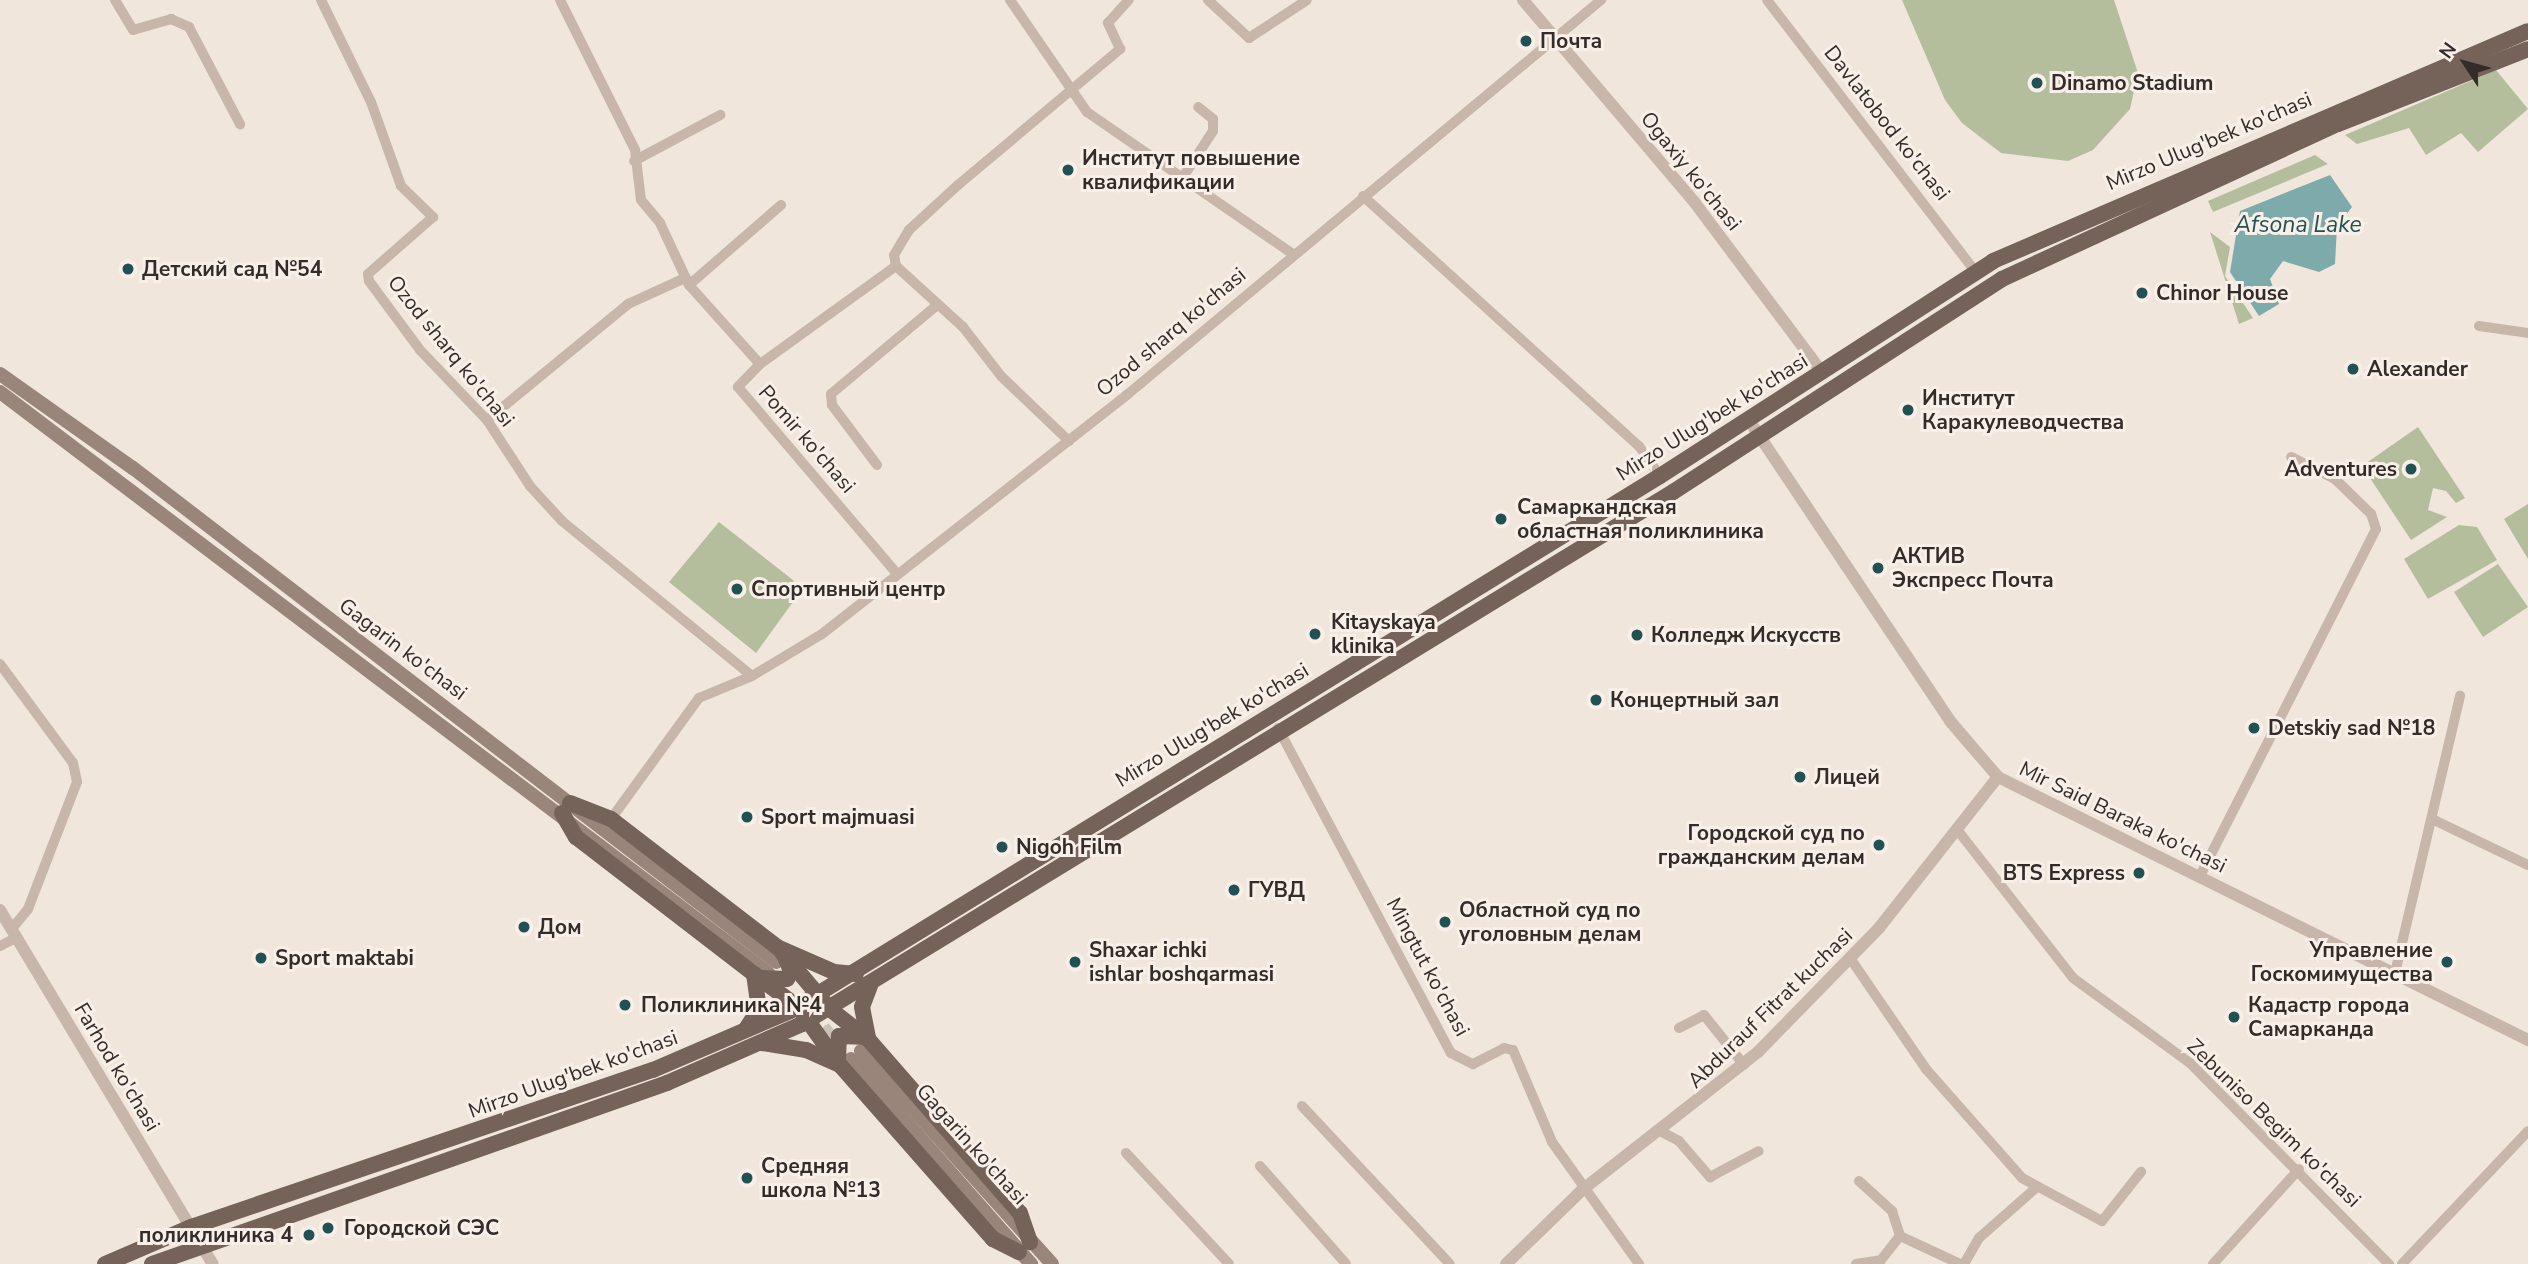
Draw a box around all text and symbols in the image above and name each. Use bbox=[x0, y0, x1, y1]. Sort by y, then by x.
place label: Почта bbox=[1540, 28, 1602, 54]
north arrow bbox=[2430, 28, 2500, 98]
marker: Почта bbox=[1518, 33, 1534, 49]
text: N bbox=[2433, 37, 2463, 64]
street label: Davlatobod ko'chasi bbox=[1819, 41, 1955, 205]
place label: Dinamo Stadium bbox=[2051, 70, 2214, 96]
marker: Dinamo Stadium bbox=[2029, 75, 2045, 91]
street label: Mirzo Ulug'bek ko'chasi bbox=[2102, 86, 2316, 196]
street label: Ogaxiy ko'chasi bbox=[1635, 106, 1747, 236]
place label: Институт повышение квалификации bbox=[1082, 145, 1300, 195]
marker: Институт повышение квалификации bbox=[1060, 162, 1076, 178]
water label: Afsona Lake bbox=[2234, 211, 2362, 239]
place label: Детский сад №54 bbox=[142, 256, 322, 282]
marker: Детский сад №54 bbox=[120, 261, 136, 277]
street label: Ozod sharq ko'chasi bbox=[1091, 262, 1251, 402]
street label: Ozod sharq ko'chasi bbox=[382, 270, 520, 432]
place label: Chinor House bbox=[2156, 280, 2288, 306]
marker: Chinor House bbox=[2134, 285, 2150, 301]
street label: Mirzo Ulug'bek ko'chasi bbox=[1612, 348, 1812, 486]
place label: Alexander bbox=[2367, 356, 2468, 382]
marker: Alexander bbox=[2345, 361, 2361, 377]
street label: Pomir ko'chasi bbox=[753, 380, 861, 498]
place label: Институт Каракулеводчества bbox=[1922, 385, 2124, 435]
marker: Институт Каракулеводчества bbox=[1900, 402, 1916, 418]
place label: Adventures bbox=[2284, 456, 2397, 482]
marker: Adventures bbox=[2403, 461, 2419, 477]
place label: Самаркандская областная поликлиника bbox=[1517, 494, 1764, 544]
marker: Самаркандская областная поликлиника bbox=[1491, 509, 1511, 529]
place label: АКТИВ Экспресс Почта bbox=[1892, 543, 2054, 593]
marker: АКТИВ Экспресс Почта bbox=[1870, 560, 1886, 576]
place label: Спортивный центр bbox=[751, 576, 946, 602]
marker: Спортивный центр bbox=[729, 581, 745, 597]
street label: Gagarin ko'chasi bbox=[334, 593, 472, 705]
place label: Kitayskaya klinika bbox=[1331, 609, 1436, 659]
place label: Колледж Искусств bbox=[1651, 622, 1841, 648]
marker: Kitayskaya klinika bbox=[1305, 624, 1325, 644]
marker: Колледж Искусств bbox=[1629, 627, 1645, 643]
street label: Mirzo Ulug'bek ko'chasi bbox=[1111, 657, 1313, 793]
place label: Концертный зал bbox=[1610, 687, 1779, 713]
marker: Концертный зал bbox=[1588, 692, 1604, 708]
place label: Detskiy sad №18 bbox=[2268, 715, 2435, 741]
marker: Detskiy sad №18 bbox=[2246, 720, 2262, 736]
street label: Mir Said Baraka ko'chasi bbox=[2015, 756, 2231, 878]
place label: Лицей bbox=[1814, 764, 1880, 790]
marker: Лицей bbox=[1792, 769, 1808, 785]
place label: Sport majmuasi bbox=[761, 804, 915, 830]
marker: Sport majmuasi bbox=[739, 809, 755, 825]
place label: Городской суд по гражданским делам bbox=[1658, 820, 1865, 870]
place label: Nigoh Film bbox=[1016, 834, 1122, 860]
marker: Городской суд по гражданским делам bbox=[1871, 837, 1887, 853]
marker: Nigoh Film bbox=[994, 839, 1010, 855]
place label: BTS Express bbox=[2003, 860, 2125, 886]
marker: BTS Express bbox=[2131, 865, 2147, 881]
place label: ГУВД bbox=[1248, 877, 1305, 903]
marker: ГУВД bbox=[1226, 882, 1242, 898]
street label: Mingtut ko'chasi bbox=[1381, 893, 1475, 1041]
place label: Областной суд по уголовным делам bbox=[1459, 897, 1641, 947]
place label: Дом bbox=[538, 914, 582, 940]
marker: Областной суд по уголовным делам bbox=[1437, 914, 1453, 930]
marker: Дом bbox=[516, 919, 532, 935]
street label: Abdurauf Fitrat kuchasi bbox=[1682, 923, 1858, 1093]
place label: Shaxar ichki ishlar boshqarmasi bbox=[1089, 937, 1274, 987]
place label: Управление Госкомимущества bbox=[2251, 937, 2433, 987]
place label: Sport maktabi bbox=[275, 945, 414, 971]
marker: Sport maktabi bbox=[253, 950, 269, 966]
marker: Shaxar ichki ishlar boshqarmasi bbox=[1067, 954, 1083, 970]
marker: Управление Госкомимущества bbox=[2439, 954, 2455, 970]
place label: Поликлиника №4 bbox=[641, 992, 822, 1018]
place label: Кадастр города Самарканда bbox=[2248, 992, 2409, 1042]
marker: Поликлиника №4 bbox=[615, 995, 635, 1015]
street label: Farhod ko'chasi bbox=[69, 998, 165, 1136]
marker: Кадастр города Самарканда bbox=[2226, 1009, 2242, 1025]
street label: Mirzo Ulug'bek ko'chasi bbox=[465, 1024, 681, 1124]
street label: Zebuniso Begim ko'chasi bbox=[2182, 1034, 2366, 1212]
street label: Gagarin ko'chasi bbox=[911, 1078, 1033, 1210]
place label: Средняя школа №13 bbox=[761, 1153, 881, 1203]
marker: Средняя школа №13 bbox=[739, 1170, 755, 1186]
place label: Городской СЭС bbox=[344, 1215, 499, 1241]
marker: Городской СЭС bbox=[318, 1218, 338, 1238]
place label: поликлиника 4 bbox=[139, 1222, 293, 1248]
marker: поликлиника 4 bbox=[299, 1225, 319, 1245]

